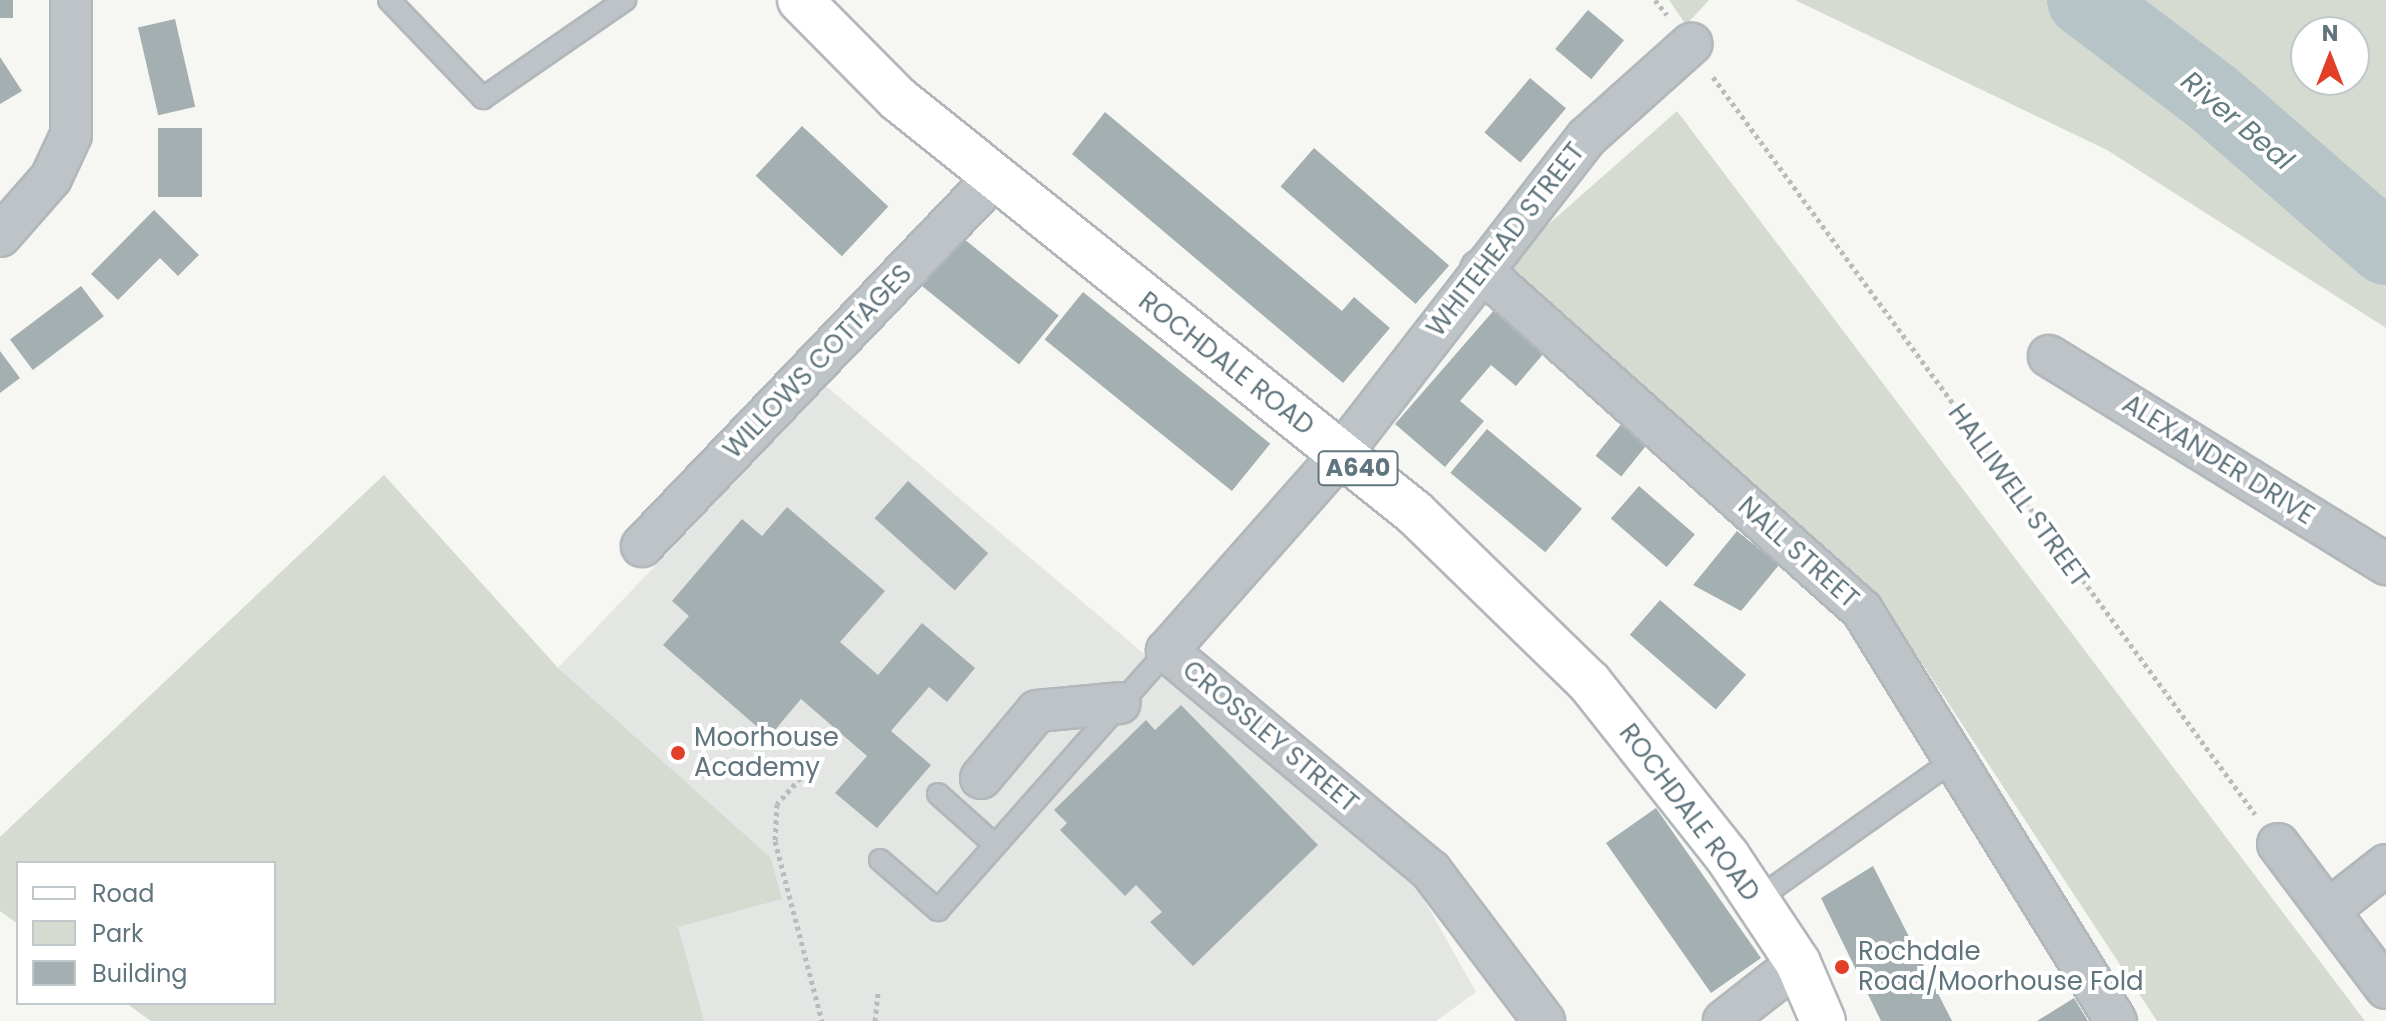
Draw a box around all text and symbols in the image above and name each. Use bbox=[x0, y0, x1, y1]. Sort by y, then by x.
north arrow bbox=[2290, 16, 2370, 96]
text: N bbox=[2322, 18, 2338, 49]
water label: River Beal bbox=[2174, 64, 2300, 178]
street label: WHITEHEAD STREET bbox=[1421, 137, 1591, 343]
street label: WILLOWS COTTAGES bbox=[717, 259, 919, 465]
street label: ROCHDALE ROAD bbox=[1132, 286, 1320, 442]
street label: ALEXANDER DRIVE bbox=[2116, 388, 2320, 532]
street label: HALLIWELL STREET bbox=[1941, 398, 2095, 594]
road number: A640 bbox=[1316, 448, 1400, 488]
street label: NALL STREET bbox=[1731, 491, 1865, 615]
street label: CROSSLEY STREET bbox=[1176, 655, 1364, 819]
street label: ROCHDALE ROAD bbox=[1612, 718, 1766, 908]
place label: Moorhouse Academy bbox=[694, 722, 839, 784]
marker: Moorhouse Academy bbox=[669, 744, 687, 762]
legend bbox=[16, 861, 276, 1005]
text: Road bbox=[92, 877, 154, 910]
text: Park bbox=[92, 917, 143, 950]
place label: Rochdale Road/Moorhouse Fold bbox=[1858, 936, 2144, 998]
text: Building bbox=[92, 957, 188, 990]
marker: Rochdale Road/Moorhouse Fold bbox=[1833, 958, 1851, 976]

